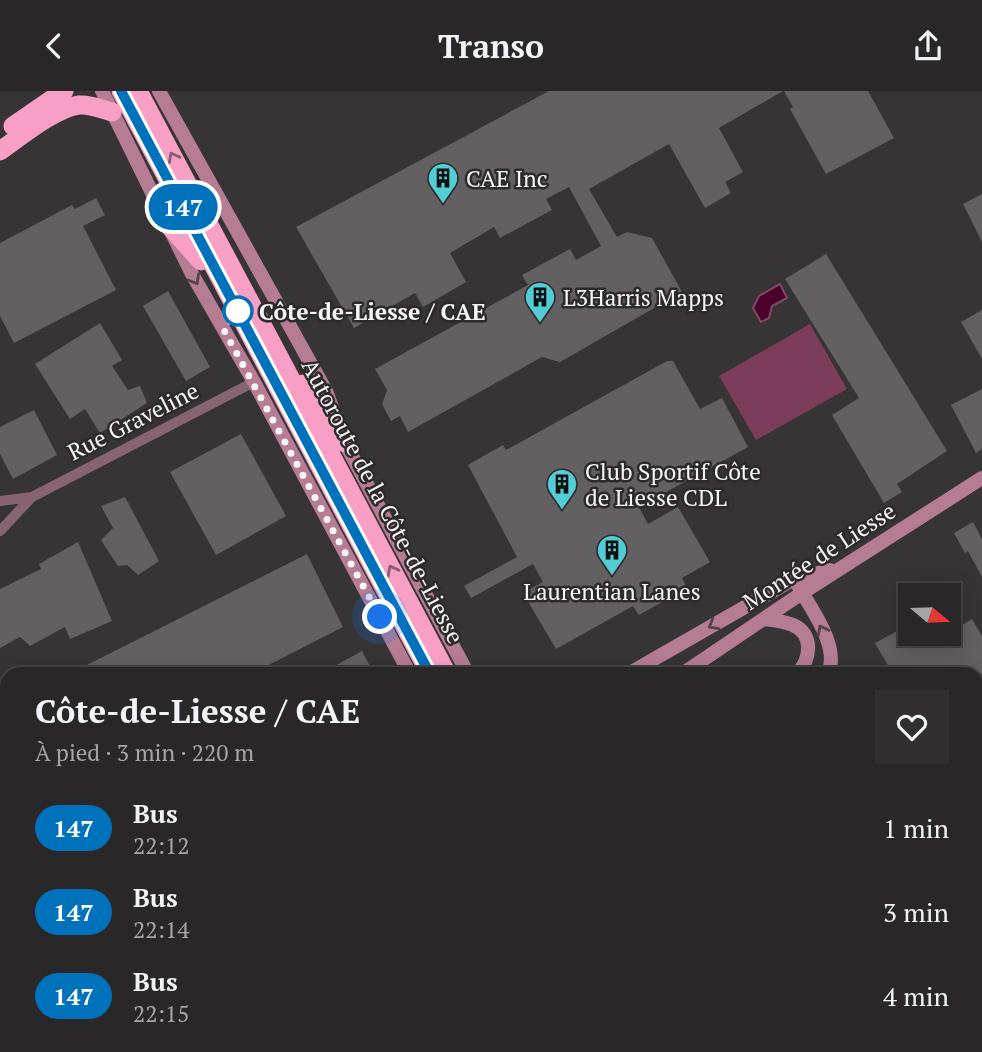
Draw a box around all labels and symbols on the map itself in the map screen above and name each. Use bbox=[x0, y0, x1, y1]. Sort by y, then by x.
one-way arrow bbox=[168, 152, 181, 164]
building icon: CAE Inc bbox=[426, 161, 460, 205]
place label: CAE Inc bbox=[466, 163, 547, 194]
line badge: 147 bbox=[143, 184, 223, 230]
one-way arrow bbox=[187, 273, 200, 286]
building icon: L3Harris Mapps bbox=[523, 280, 557, 324]
place label: L3Harris Mapps bbox=[563, 282, 724, 313]
marker: Côte-de-Liesse / CAE bbox=[223, 296, 253, 326]
place label: Côte-de-Liesse / CAE bbox=[259, 296, 486, 327]
street label: Autoroute de la Côte-de-Liesse bbox=[295, 353, 471, 649]
street label: Rue Graveline bbox=[62, 375, 204, 467]
place label: Club Sportif Côte de Liesse CDL bbox=[585, 456, 761, 513]
building icon: Club Sportif Côte de Liesse CDL bbox=[545, 467, 579, 511]
street label: Montée de Liesse bbox=[737, 495, 901, 617]
building icon: Laurentian Lanes bbox=[595, 533, 629, 577]
one-way arrow bbox=[386, 565, 400, 577]
place label: Laurentian Lanes bbox=[523, 576, 701, 607]
north arrow bbox=[898, 583, 961, 646]
your location bbox=[362, 599, 397, 634]
one-way arrow bbox=[708, 617, 721, 630]
one-way arrow bbox=[817, 625, 830, 637]

